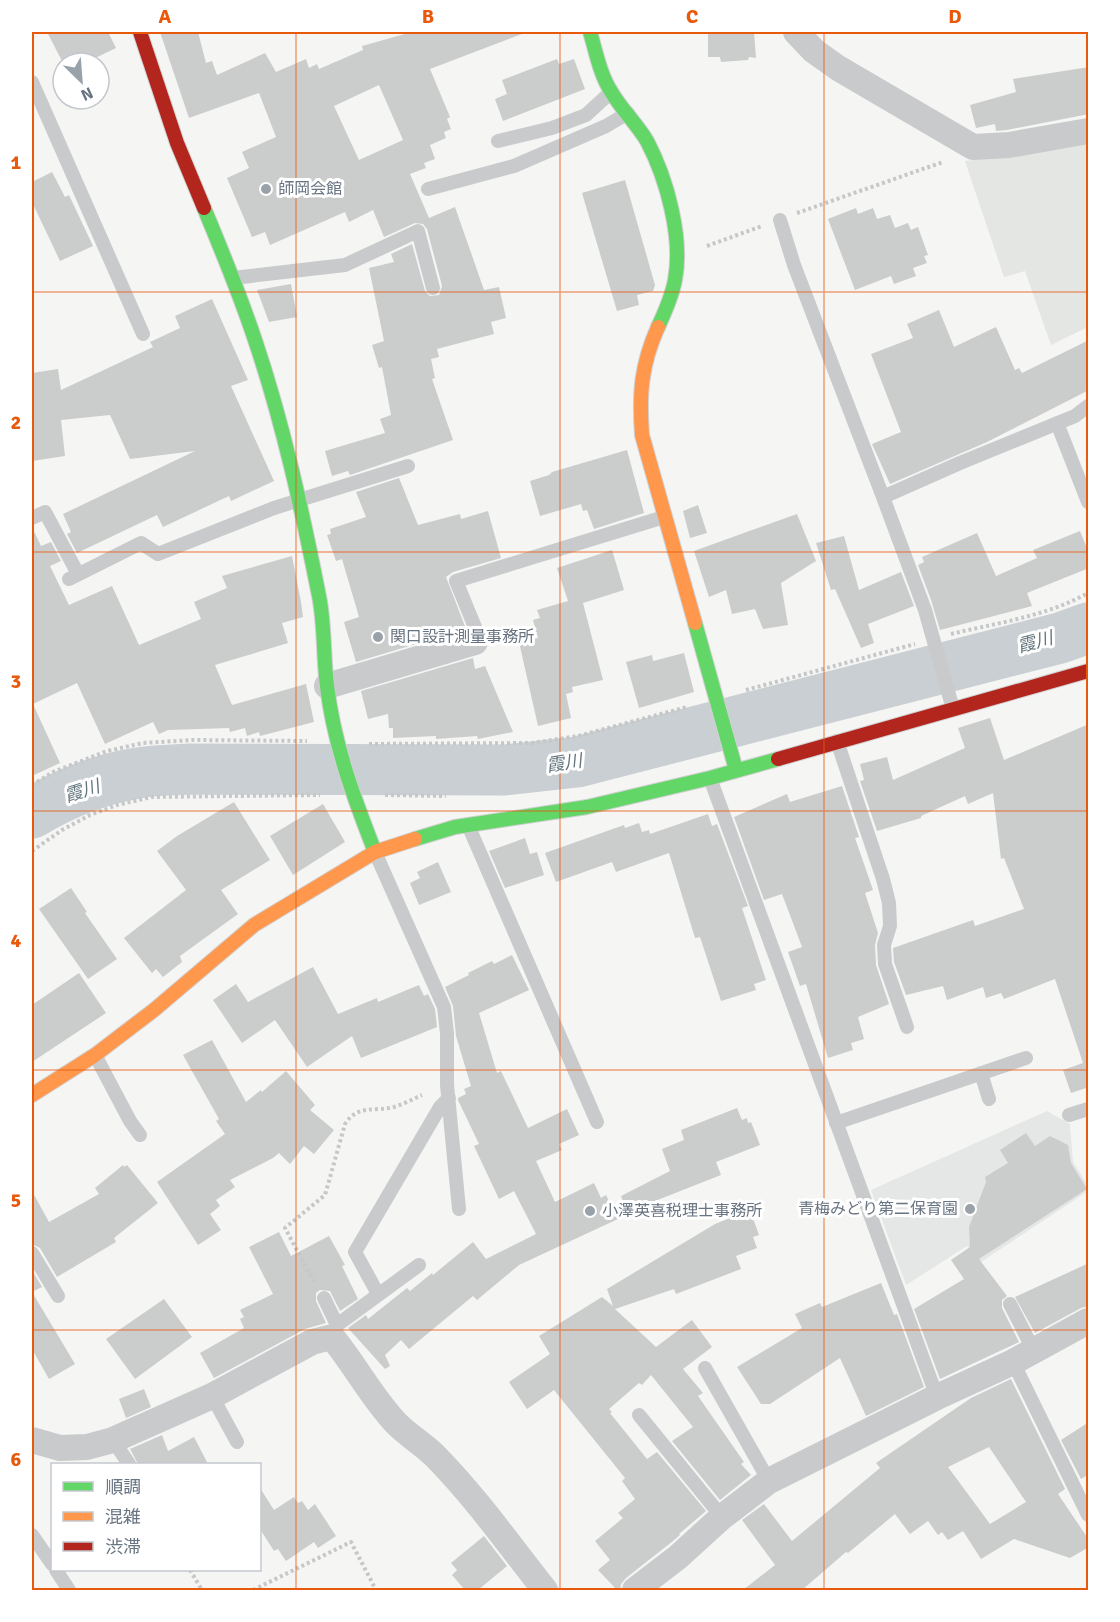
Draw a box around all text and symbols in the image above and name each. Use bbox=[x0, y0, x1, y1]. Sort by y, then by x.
text: A bbox=[159, 4, 172, 29]
text: B bbox=[422, 4, 434, 29]
text: C bbox=[686, 4, 698, 29]
text: D bbox=[948, 4, 962, 29]
north arrow bbox=[51, 51, 111, 111]
text: N bbox=[78, 82, 96, 105]
text: 1 bbox=[11, 150, 22, 175]
place label: 師岡会館 bbox=[278, 179, 342, 199]
marker: 師岡会館 bbox=[259, 182, 273, 196]
text: 2 bbox=[11, 410, 21, 435]
water label: 霞川 bbox=[1015, 626, 1057, 657]
place label: 関口設計測量事務所 bbox=[390, 627, 534, 647]
marker: 関口設計測量事務所 bbox=[371, 630, 385, 644]
text: 3 bbox=[11, 669, 21, 694]
water label: 霞川 bbox=[545, 749, 585, 777]
water label: 霞川 bbox=[61, 774, 104, 807]
text: 4 bbox=[11, 928, 22, 953]
text: 5 bbox=[11, 1188, 21, 1213]
place label: 青梅みどり第二保育園 bbox=[798, 1199, 958, 1219]
place label: 小澤英喜税理士事務所 bbox=[602, 1201, 762, 1221]
marker: 青梅みどり第二保育園 bbox=[963, 1202, 977, 1216]
marker: 小澤英喜税理士事務所 bbox=[583, 1204, 597, 1218]
text: 6 bbox=[11, 1447, 22, 1472]
legend bbox=[51, 1463, 261, 1571]
text: 順調 bbox=[105, 1476, 141, 1498]
text: 混雑 bbox=[105, 1506, 141, 1528]
text: 渋滞 bbox=[105, 1536, 141, 1558]

